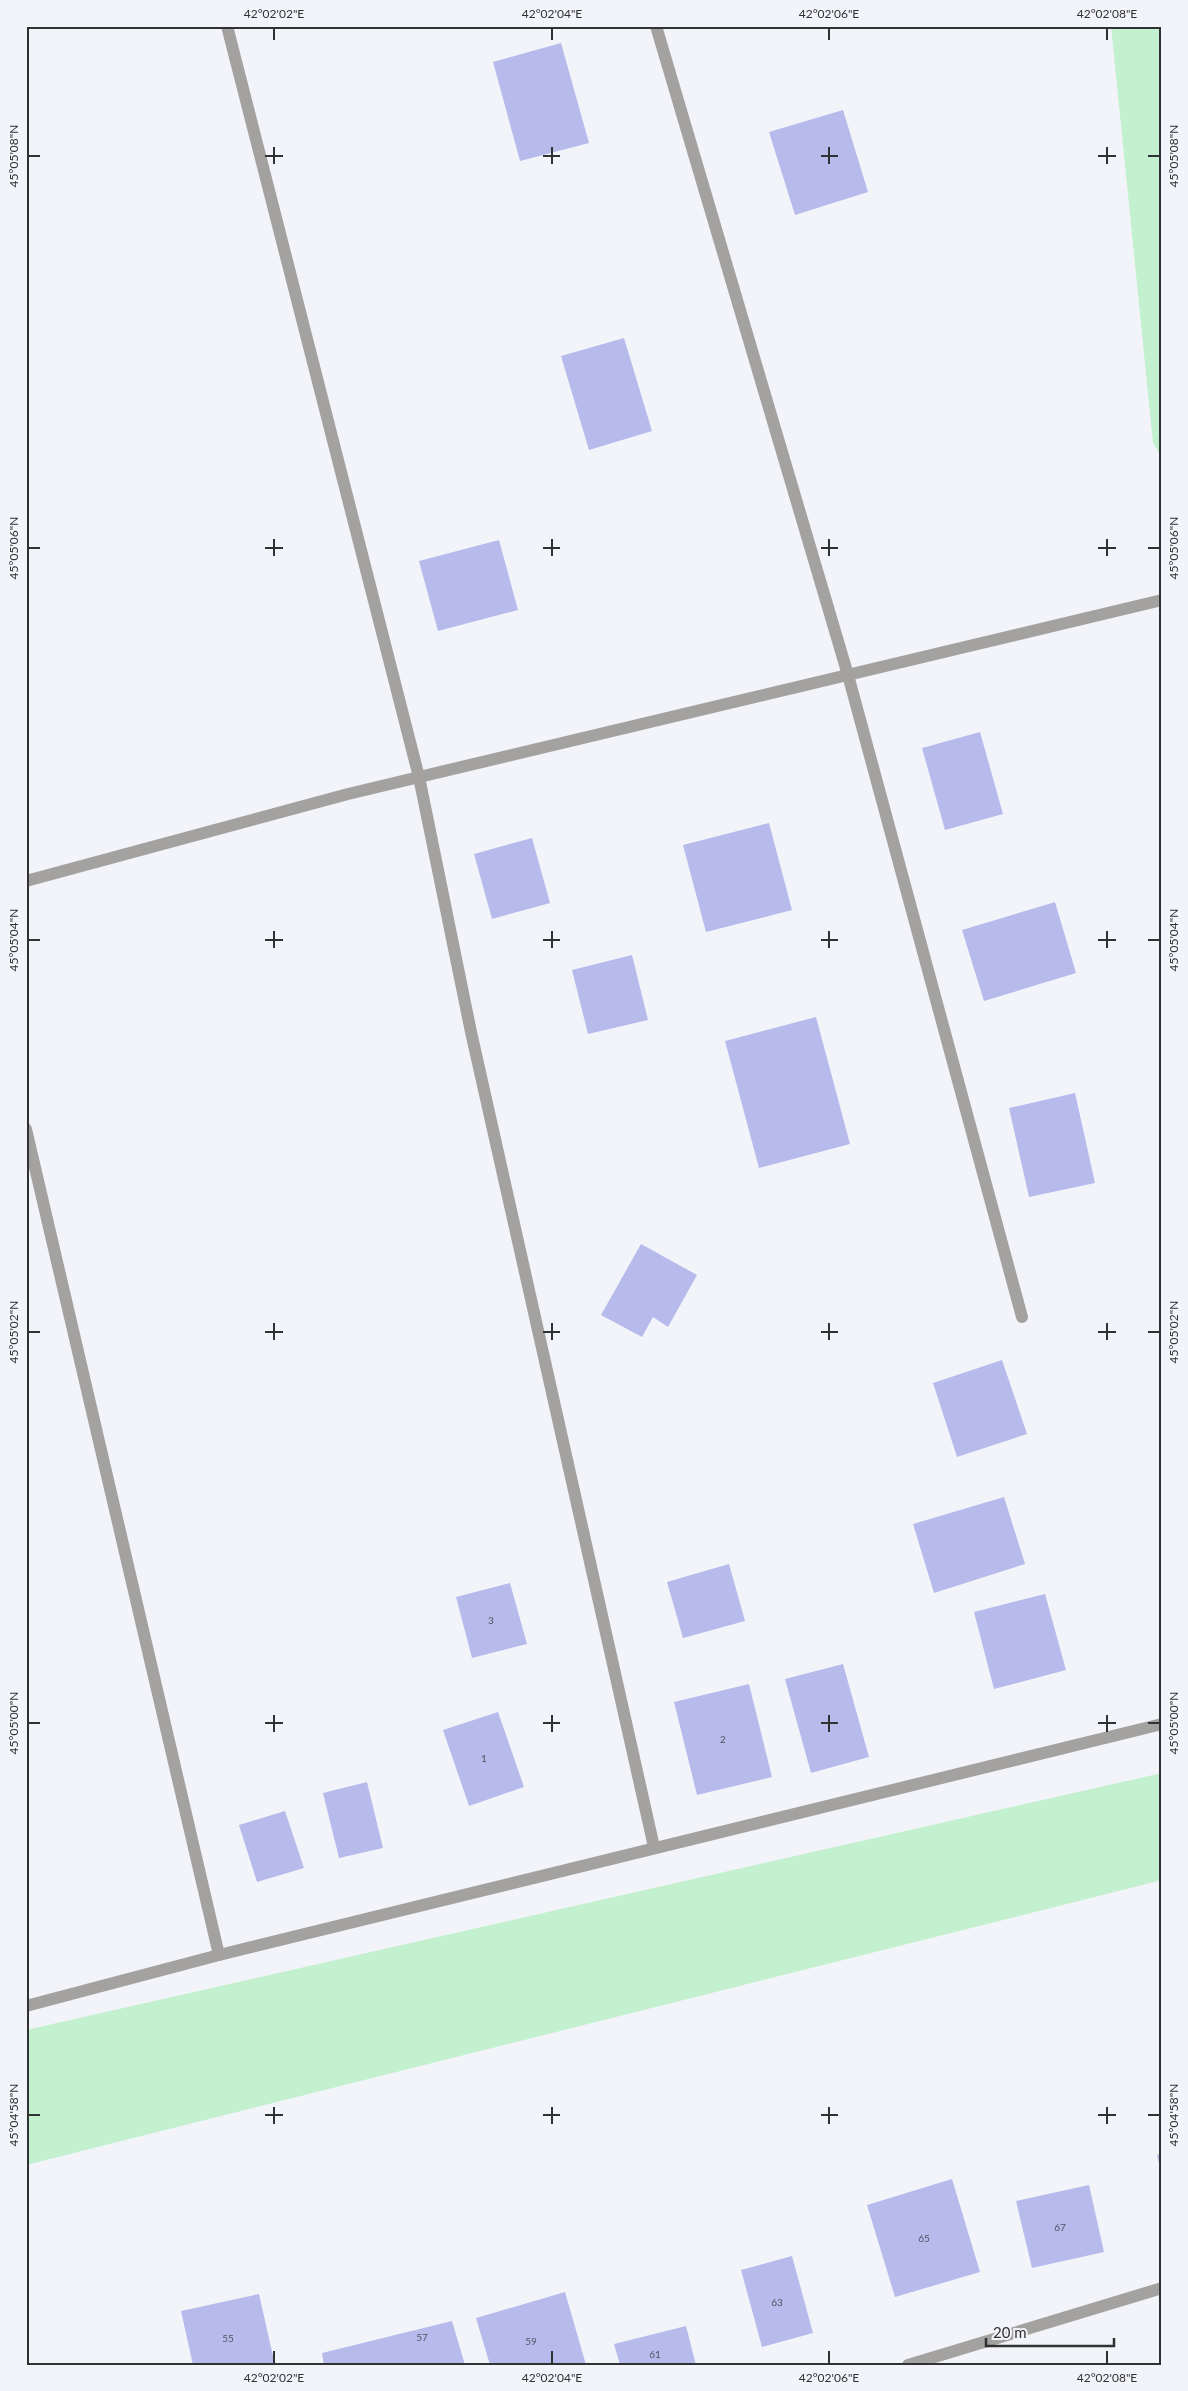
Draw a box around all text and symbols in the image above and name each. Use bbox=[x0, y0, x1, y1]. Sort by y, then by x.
text: 42°02'02"E bbox=[244, 6, 304, 21]
text: 42°02'04"E bbox=[522, 6, 582, 21]
text: 42°02'06"E bbox=[799, 6, 859, 21]
text: 42°02'08"E bbox=[1077, 6, 1137, 21]
text: 45°05'08"N bbox=[6, 125, 21, 187]
text: 45°05'08"N bbox=[1166, 125, 1181, 187]
text: 45°05'06"N bbox=[6, 517, 21, 579]
text: 45°05'06"N bbox=[1166, 517, 1181, 579]
text: 45°05'04"N bbox=[6, 909, 21, 971]
text: 45°05'04"N bbox=[1166, 909, 1181, 971]
text: 45°05'02"N bbox=[6, 1301, 21, 1363]
text: 45°05'02"N bbox=[1166, 1301, 1181, 1363]
house number: 3 bbox=[488, 1614, 494, 1626]
text: 45°05'00"N bbox=[6, 1692, 21, 1754]
text: 45°05'00"N bbox=[1166, 1692, 1181, 1754]
house number: 2 bbox=[720, 1733, 726, 1745]
house number: 1 bbox=[481, 1752, 487, 1764]
text: 45°04'58"N bbox=[6, 2084, 21, 2146]
text: 45°04'58"N bbox=[1166, 2084, 1181, 2146]
house number: 67 bbox=[1054, 2221, 1066, 2233]
house number: 65 bbox=[918, 2232, 930, 2244]
house number: 63 bbox=[771, 2296, 783, 2308]
scale bar bbox=[986, 2316, 1113, 2348]
text: 20 m bbox=[993, 2323, 1027, 2341]
house number: 57 bbox=[416, 2331, 428, 2343]
house number: 55 bbox=[222, 2332, 234, 2344]
house number: 59 bbox=[525, 2335, 537, 2347]
house number: 61 bbox=[649, 2348, 661, 2360]
text: 42°02'02"E bbox=[244, 2370, 304, 2385]
text: 42°02'04"E bbox=[522, 2370, 582, 2385]
text: 42°02'06"E bbox=[799, 2370, 859, 2385]
text: 42°02'08"E bbox=[1077, 2370, 1137, 2385]

